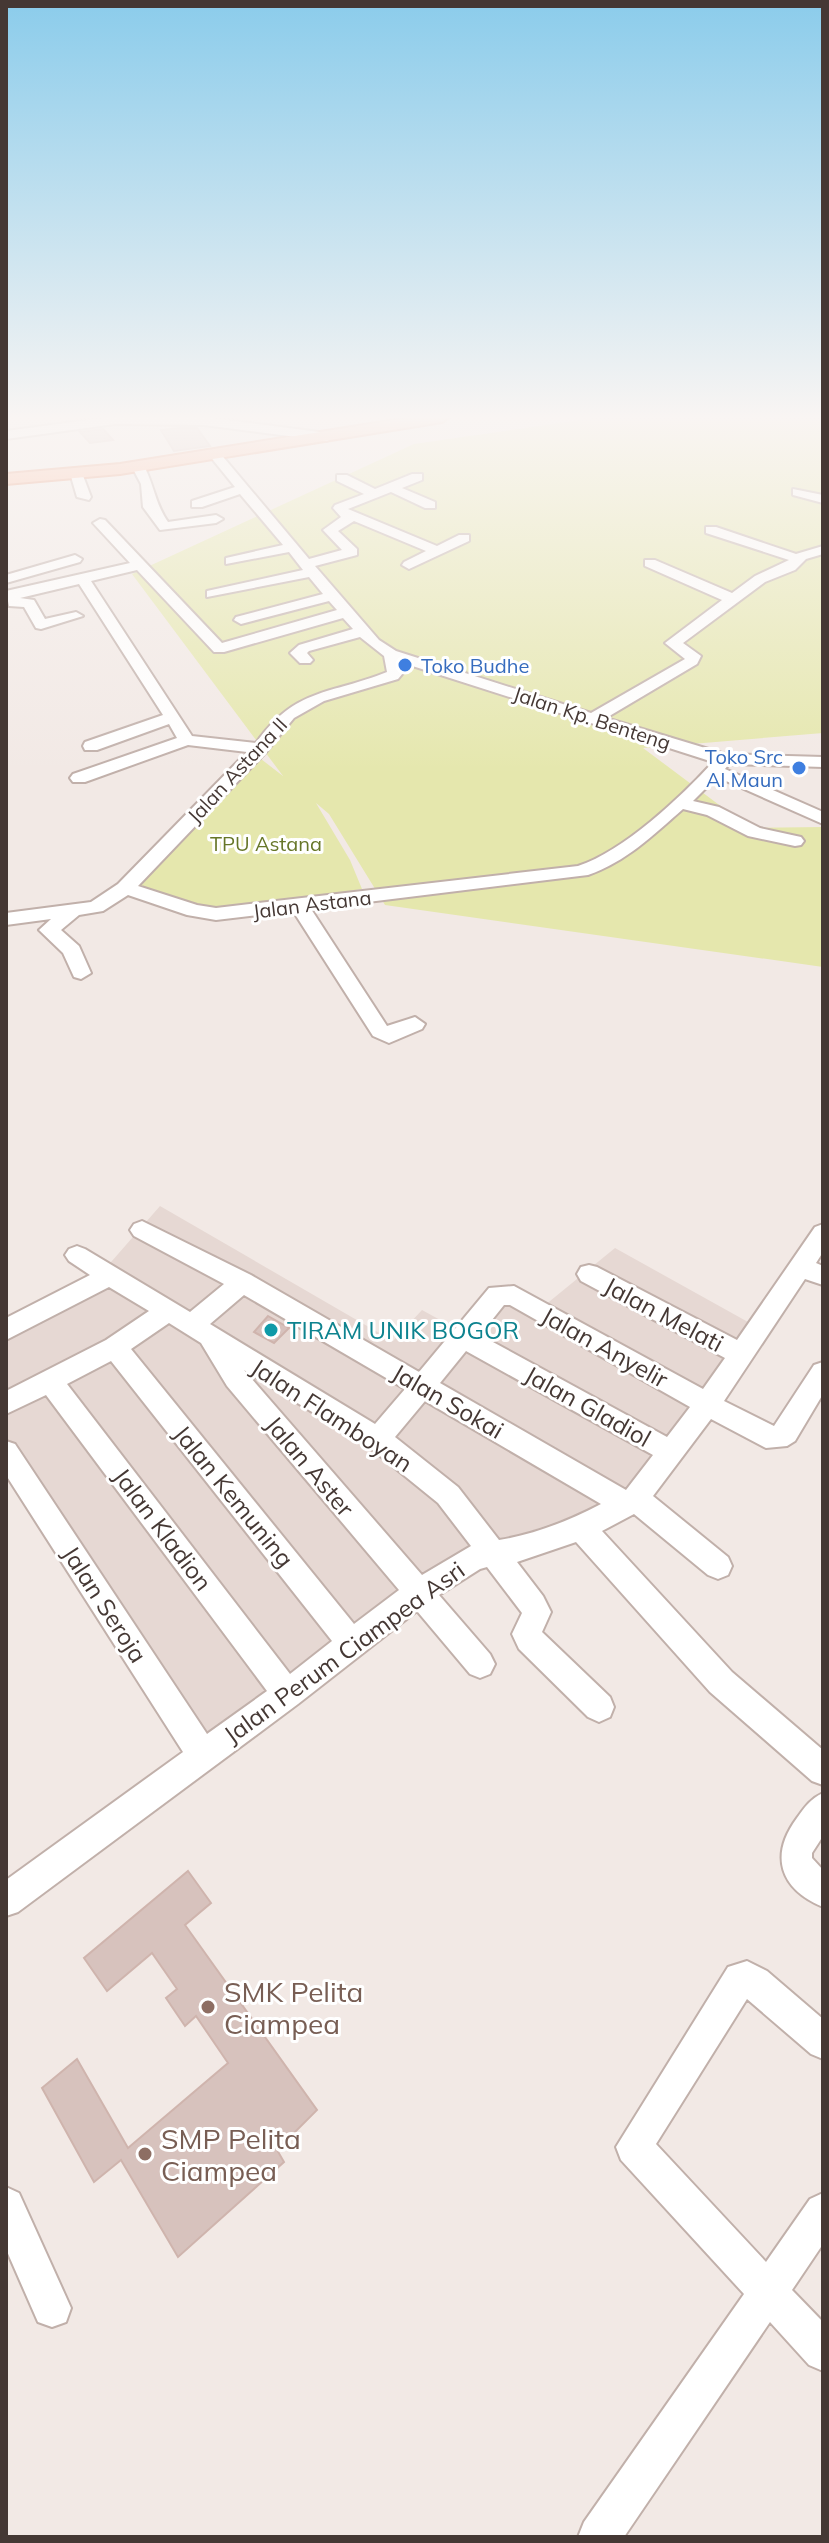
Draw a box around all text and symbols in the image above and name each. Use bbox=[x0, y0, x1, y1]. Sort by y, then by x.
place label: Toko Budhe bbox=[421, 653, 529, 678]
marker: Toko Budhe bbox=[396, 656, 414, 674]
street label: Jalan Kp. Benteng bbox=[510, 681, 674, 755]
street label: Jalan Astana II bbox=[182, 712, 292, 828]
place label: Toko Src Al Maun bbox=[705, 744, 783, 792]
marker: Toko Src Al Maun bbox=[790, 759, 808, 777]
park label: TPU Astana bbox=[210, 831, 322, 856]
street label: Jalan Astana bbox=[251, 884, 373, 924]
street label: Jalan Melati bbox=[599, 1270, 729, 1358]
street label: Jalan Anyelir bbox=[536, 1300, 674, 1394]
place label: TIRAM UNIK BOGOR bbox=[287, 1315, 519, 1345]
marker: TIRAM UNIK BOGOR bbox=[262, 1321, 280, 1339]
street label: Jalan Flamboyan bbox=[246, 1352, 418, 1478]
street label: Jalan Sokai bbox=[387, 1357, 509, 1445]
street label: Jalan Gladiol bbox=[520, 1359, 656, 1453]
street label: Jalan Aster bbox=[259, 1410, 361, 1523]
street label: Jalan Kemuning bbox=[168, 1419, 300, 1573]
street label: Jalan Kladion bbox=[107, 1462, 219, 1596]
street label: Jalan Seroja bbox=[56, 1540, 154, 1668]
street label: Jalan Perum Ciampea Asri bbox=[218, 1555, 470, 1749]
place label: SMK Pelita Ciampea bbox=[224, 1974, 363, 2041]
marker: SMK Pelita Ciampea bbox=[199, 1998, 217, 2016]
place label: SMP Pelita Ciampea bbox=[161, 2121, 301, 2188]
marker: SMP Pelita Ciampea bbox=[136, 2145, 154, 2163]

